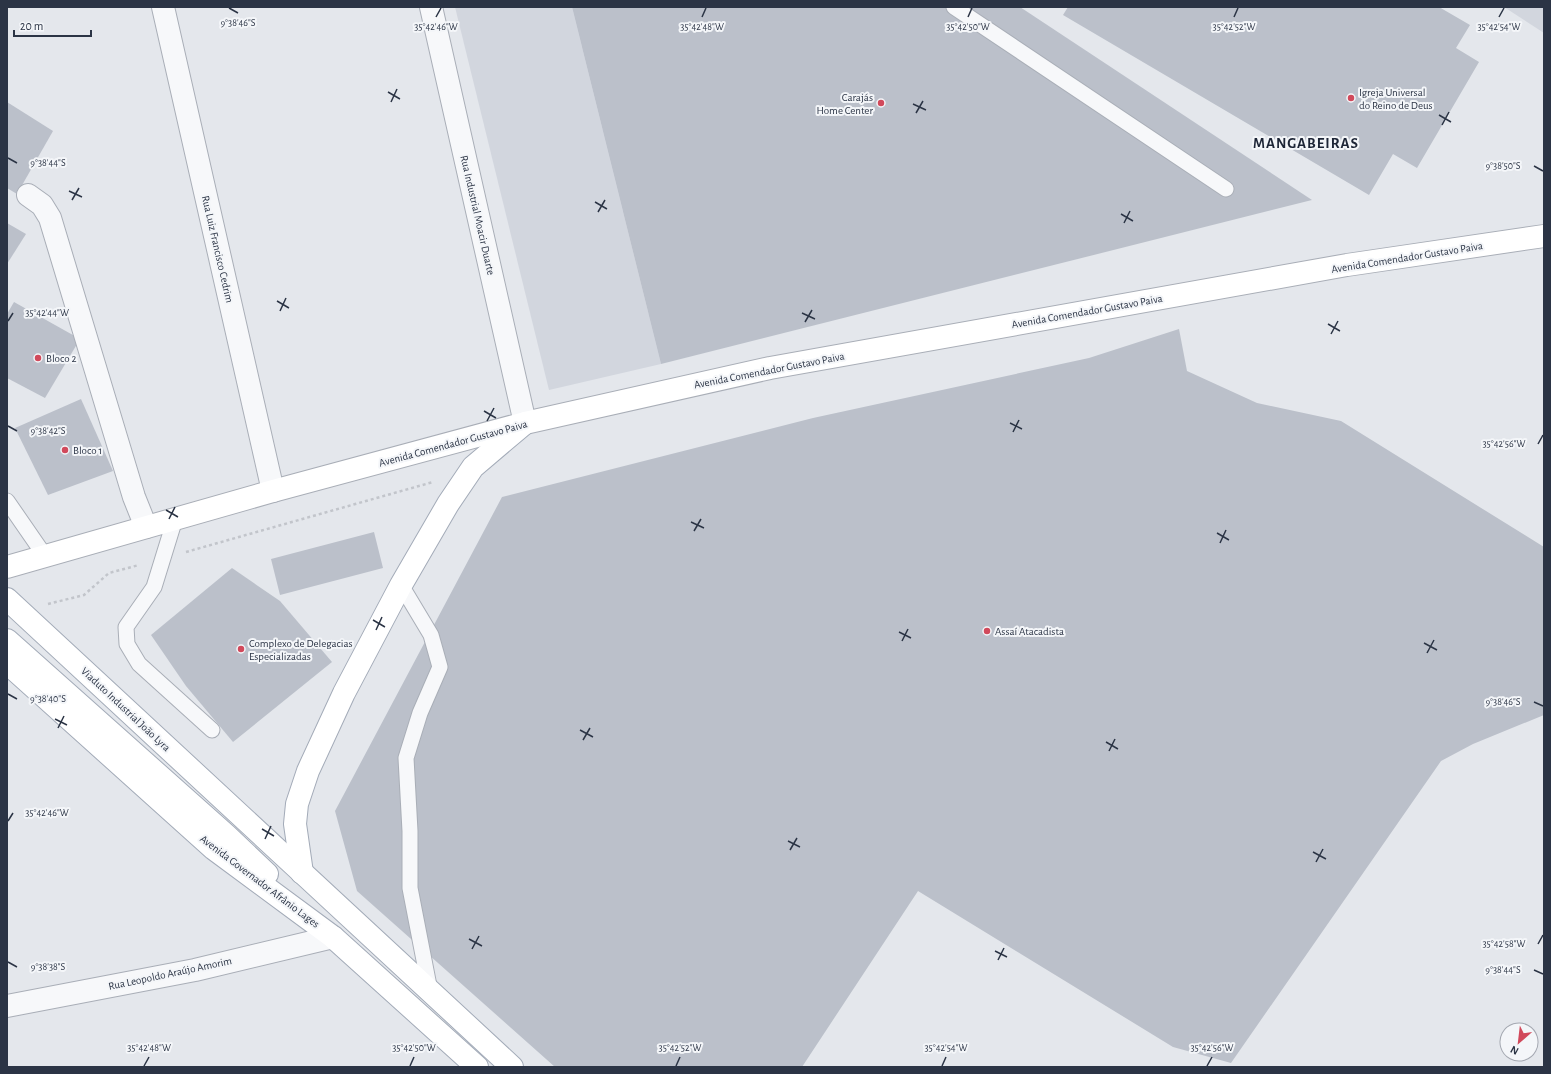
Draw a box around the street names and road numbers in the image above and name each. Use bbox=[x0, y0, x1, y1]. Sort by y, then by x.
street label: Rua Industrial Moacir Duarte bbox=[458, 154, 497, 276]
street label: Rua Luiz Francisco Cedrim bbox=[200, 194, 235, 304]
street label: Avenida Comendador Gustavo Paiva bbox=[1331, 240, 1484, 275]
street label: Avenida Comendador Gustavo Paiva bbox=[1011, 293, 1163, 330]
street label: Avenida Comendador Gustavo Paiva bbox=[693, 350, 845, 390]
street label: Avenida Comendador Gustavo Paiva bbox=[378, 418, 528, 469]
street label: Viaduto Industrial João Lyra bbox=[79, 665, 172, 753]
street label: Avenida Governador Afrânio Lages bbox=[198, 833, 321, 930]
street label: Rua Leopoldo Araújo Amorim bbox=[107, 955, 233, 992]

